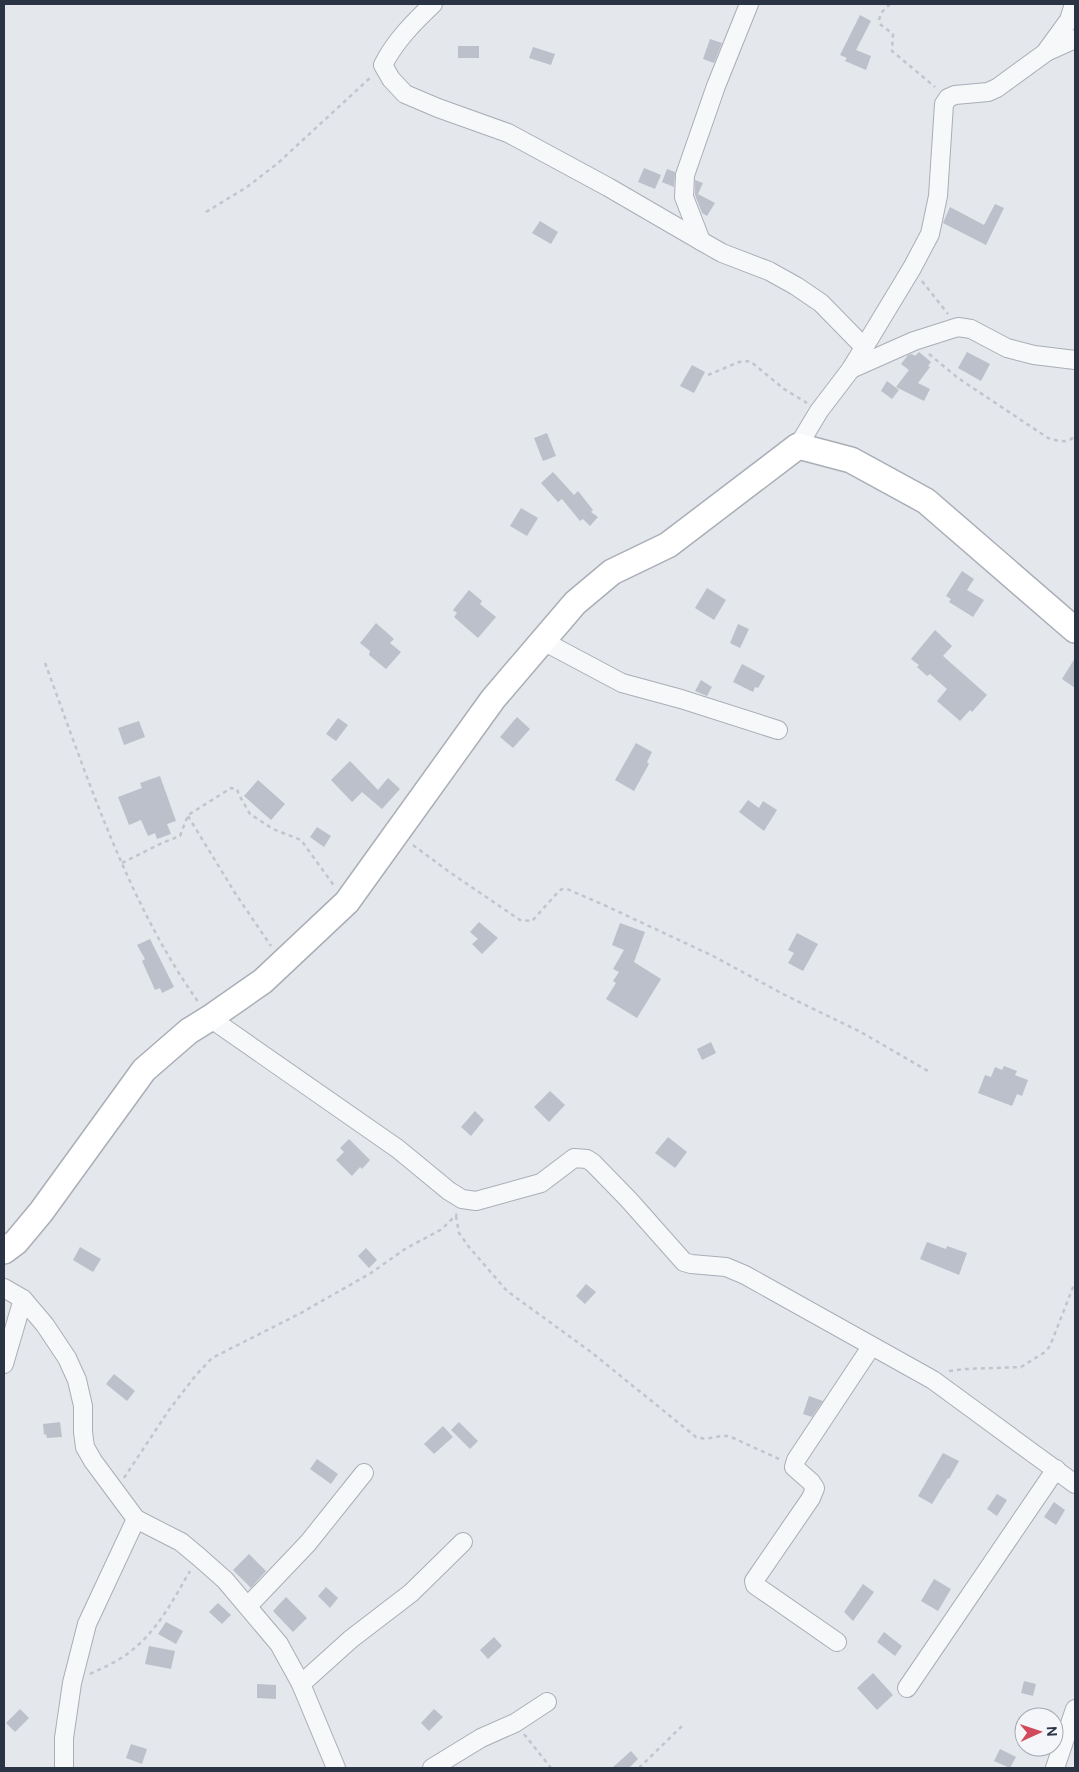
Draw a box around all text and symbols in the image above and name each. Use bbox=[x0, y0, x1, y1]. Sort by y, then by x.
north arrow bbox=[1014, 1707, 1064, 1757]
text: N bbox=[1043, 1726, 1061, 1737]

